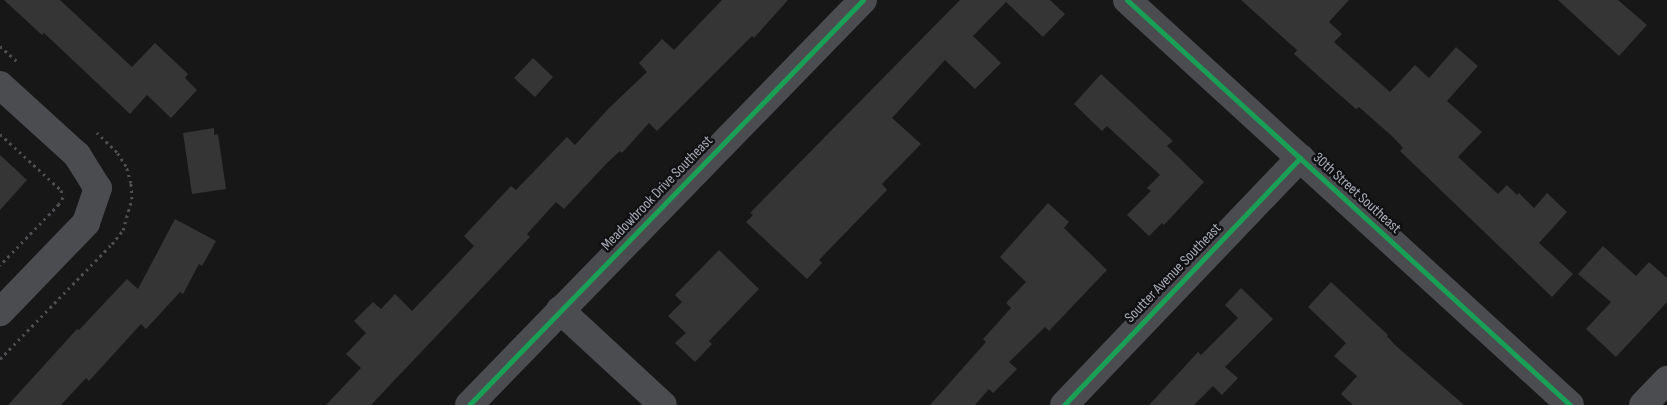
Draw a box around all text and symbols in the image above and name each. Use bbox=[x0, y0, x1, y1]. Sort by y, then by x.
street label: Meadowbrook Drive Southeast bbox=[598, 132, 716, 254]
street label: 30th Street Southeast bbox=[1309, 149, 1405, 237]
street label: Soutter Avenue Southeast bbox=[1121, 219, 1225, 327]

